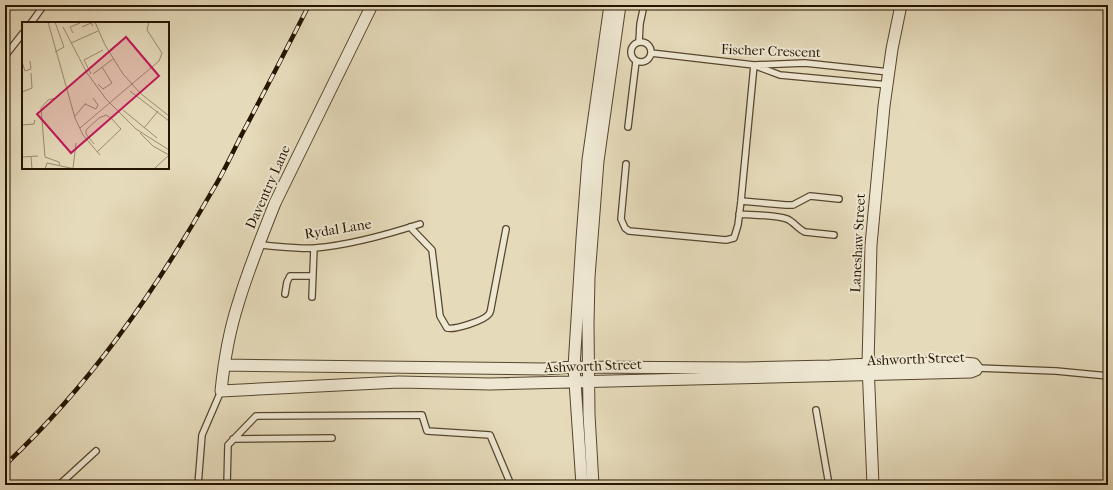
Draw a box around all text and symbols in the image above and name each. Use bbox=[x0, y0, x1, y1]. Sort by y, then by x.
inset map bbox=[22, 22, 169, 169]
street label: Fischer Crescent bbox=[721, 41, 821, 61]
street label: Daventry Lane bbox=[242, 142, 294, 232]
street label: Laneshaw Street bbox=[847, 193, 869, 293]
street label: Rydal Lane bbox=[303, 215, 373, 243]
street label: Ashworth Street bbox=[866, 349, 965, 369]
street label: Ashworth Street bbox=[543, 356, 642, 376]

